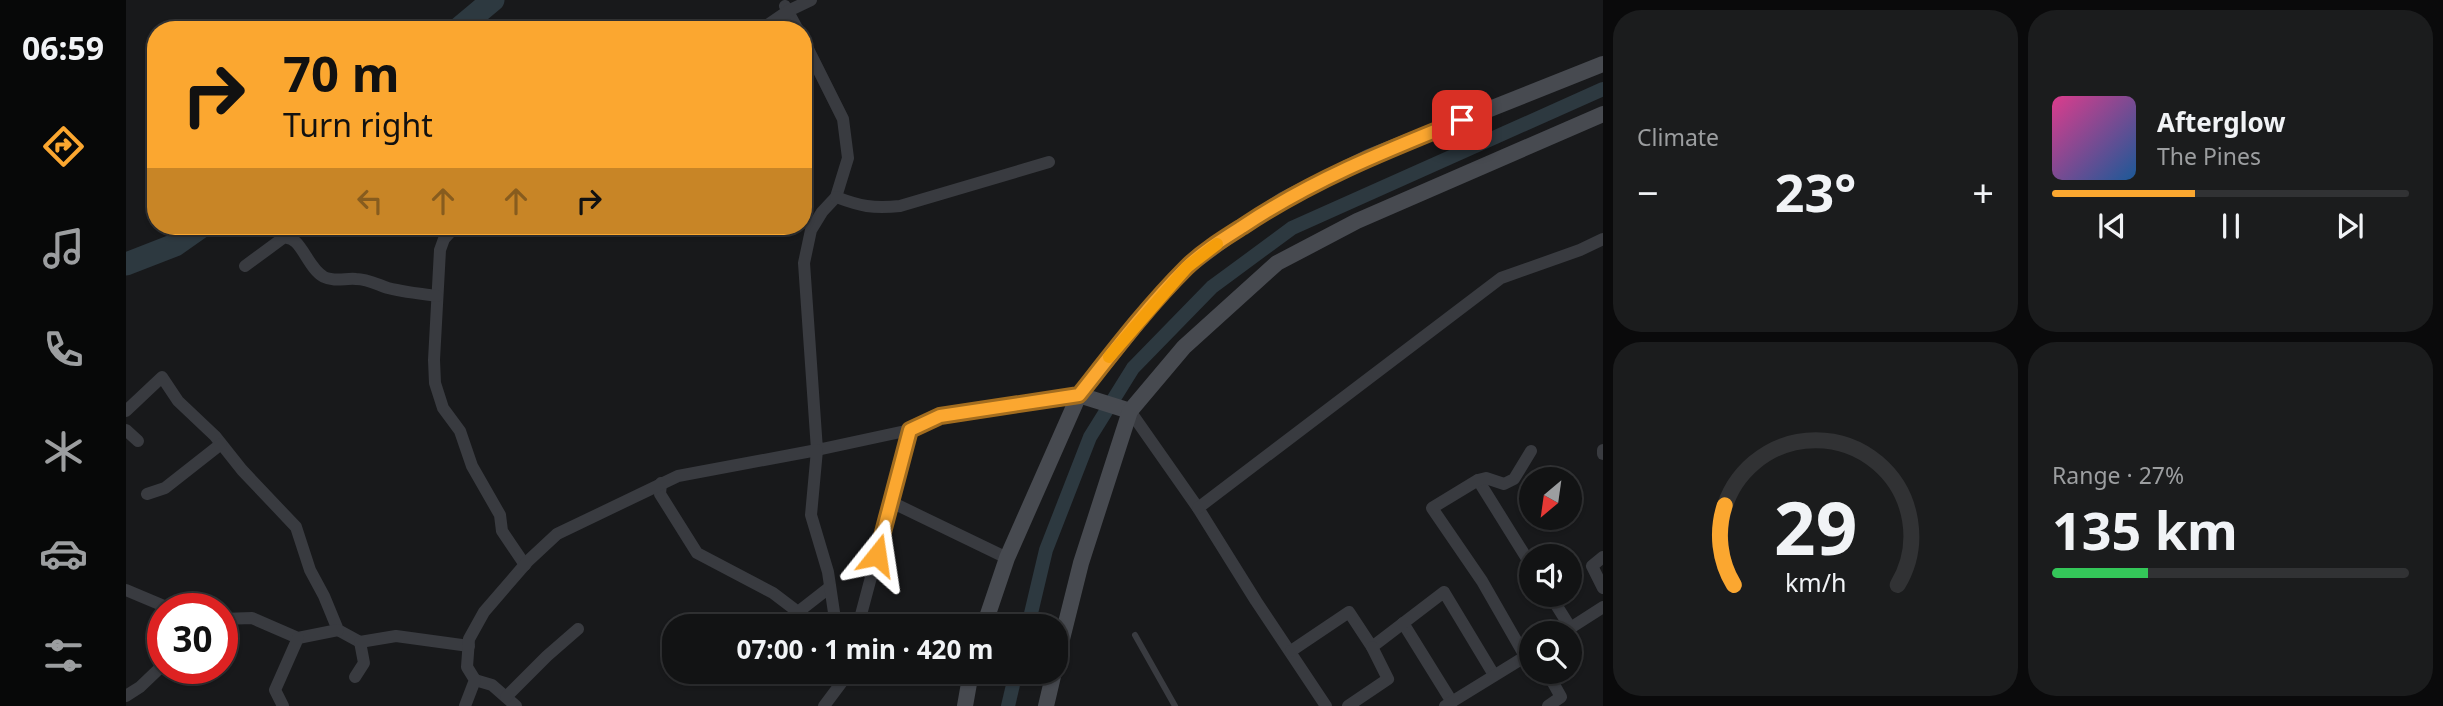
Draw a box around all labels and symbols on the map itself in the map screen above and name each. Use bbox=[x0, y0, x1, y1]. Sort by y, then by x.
pin bbox=[1432, 90, 1492, 150]
north arrow bbox=[1519, 467, 1582, 530]
position arrow bbox=[840, 518, 914, 592]
speed limit sign: 30 bbox=[147, 593, 238, 684]

